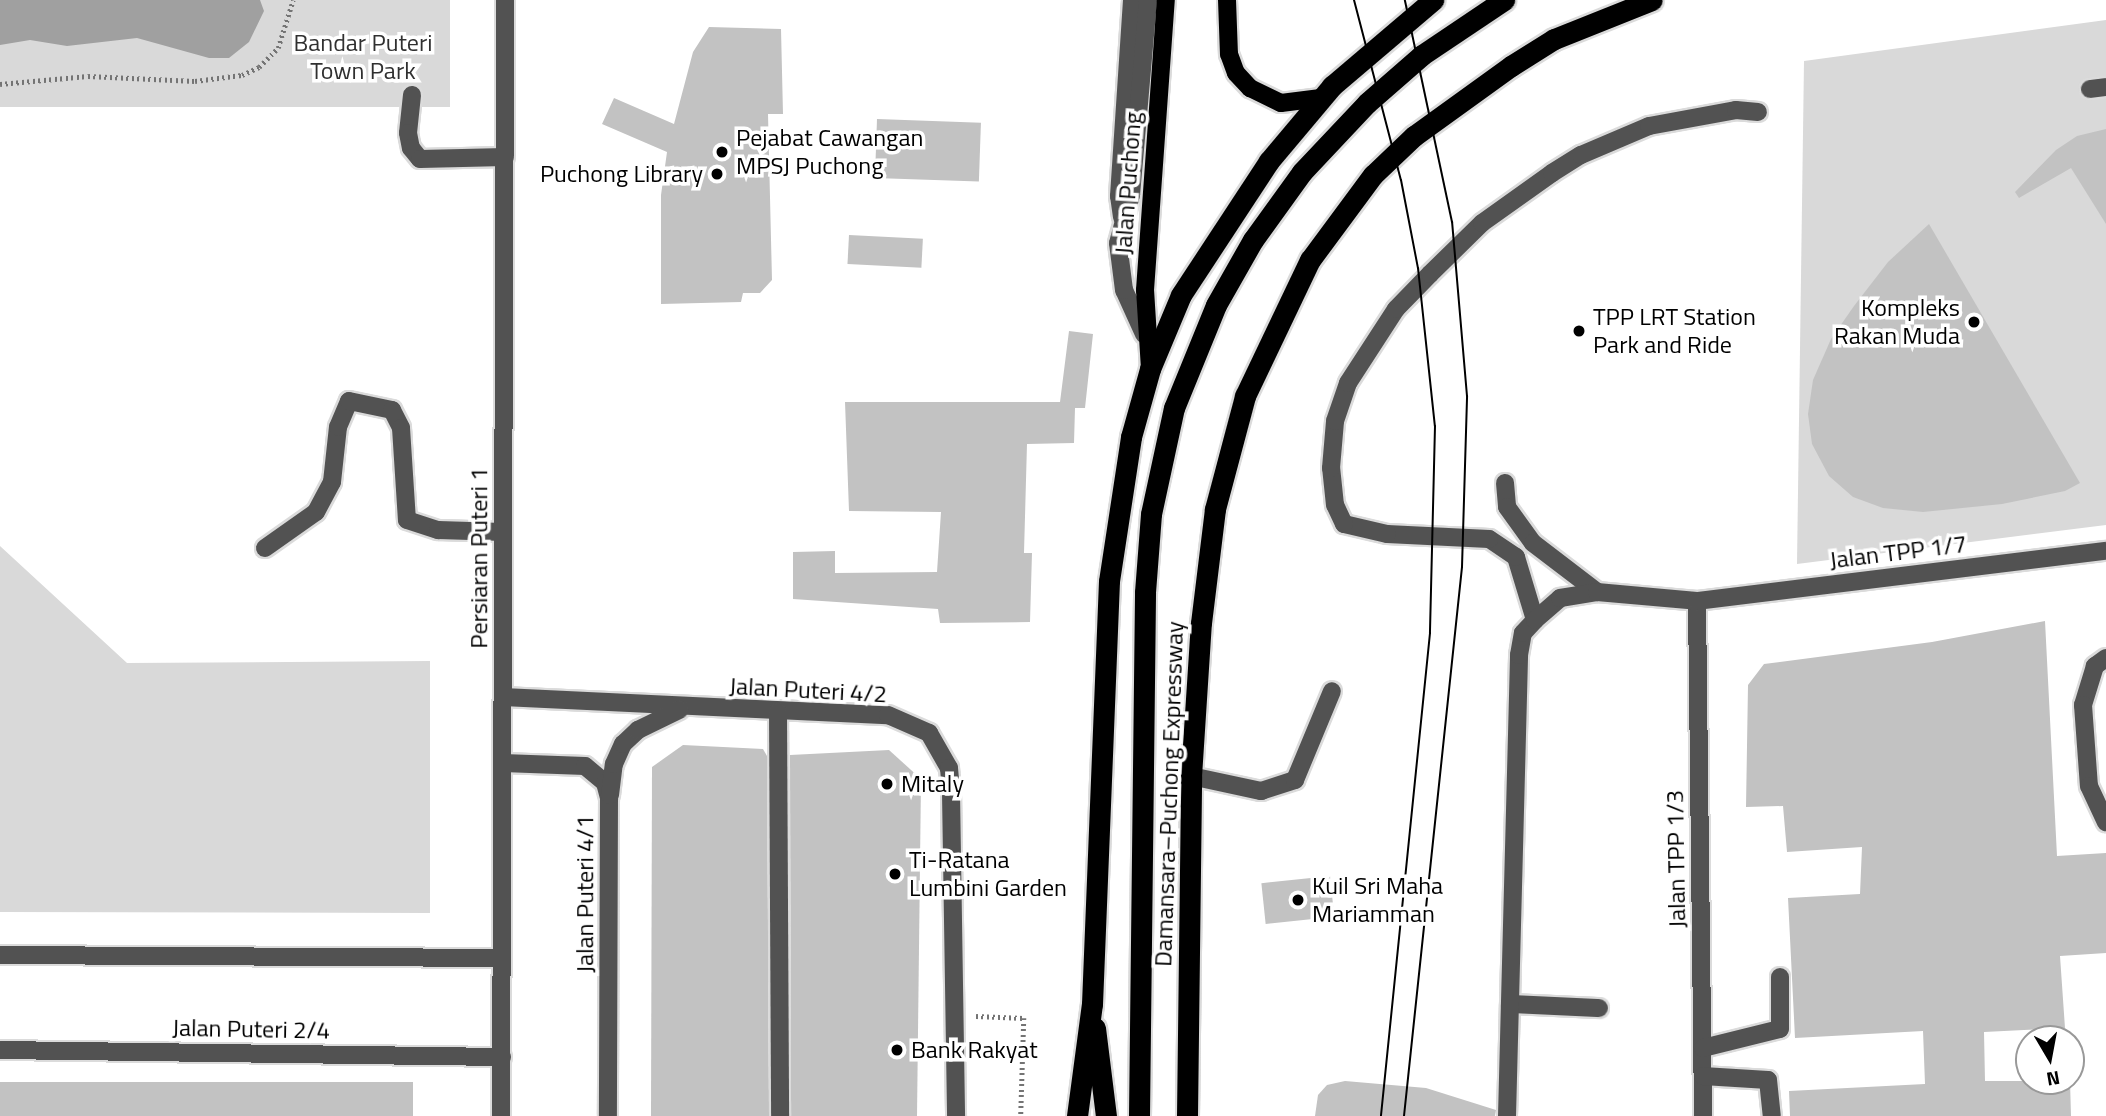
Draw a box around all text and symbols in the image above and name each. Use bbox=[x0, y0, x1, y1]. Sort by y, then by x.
park label: Bandar Puteri Town Park bbox=[293, 29, 433, 85]
street label: Jalan Puchong bbox=[1109, 111, 1147, 255]
place label: Pejabat Cawangan MPSJ Puchong bbox=[736, 124, 923, 180]
marker: Pejabat Cawangan MPSJ Puchong bbox=[714, 144, 730, 160]
place label: Puchong Library bbox=[540, 160, 703, 188]
marker: Puchong Library bbox=[709, 166, 725, 182]
place label: Kompleks Rakan Muda bbox=[1834, 294, 1960, 350]
place label: TPP LRT Station Park and Ride bbox=[1593, 303, 1756, 359]
marker: Kompleks Rakan Muda bbox=[1966, 314, 1982, 330]
marker: TPP LRT Station Park and Ride bbox=[1571, 323, 1587, 339]
street label: Persiaran Puteri 1 bbox=[465, 467, 493, 649]
street label: Jalan TPP 1/7 bbox=[1828, 529, 1968, 575]
street label: Damansara–Puchong Expressway bbox=[1149, 621, 1189, 967]
street label: Jalan Puteri 4/2 bbox=[728, 671, 888, 709]
place label: Mitaly bbox=[901, 770, 964, 798]
marker: Mitaly bbox=[879, 776, 895, 792]
street label: Jalan TPP 1/3 bbox=[1660, 790, 1692, 928]
street label: Jalan Puteri 4/1 bbox=[571, 815, 599, 973]
place label: Ti-Ratana Lumbini Garden bbox=[909, 846, 1067, 902]
marker: Ti-Ratana Lumbini Garden bbox=[887, 866, 903, 882]
place label: Kuil Sri Maha Mariamman bbox=[1312, 872, 1443, 928]
marker: Kuil Sri Maha Mariamman bbox=[1290, 892, 1306, 908]
street label: Jalan Puteri 2/4 bbox=[172, 1013, 330, 1045]
north arrow bbox=[2015, 1025, 2085, 1095]
place label: Bank Rakyat bbox=[911, 1036, 1038, 1064]
marker: Bank Rakyat bbox=[889, 1042, 905, 1058]
text: N bbox=[2044, 1064, 2062, 1095]

